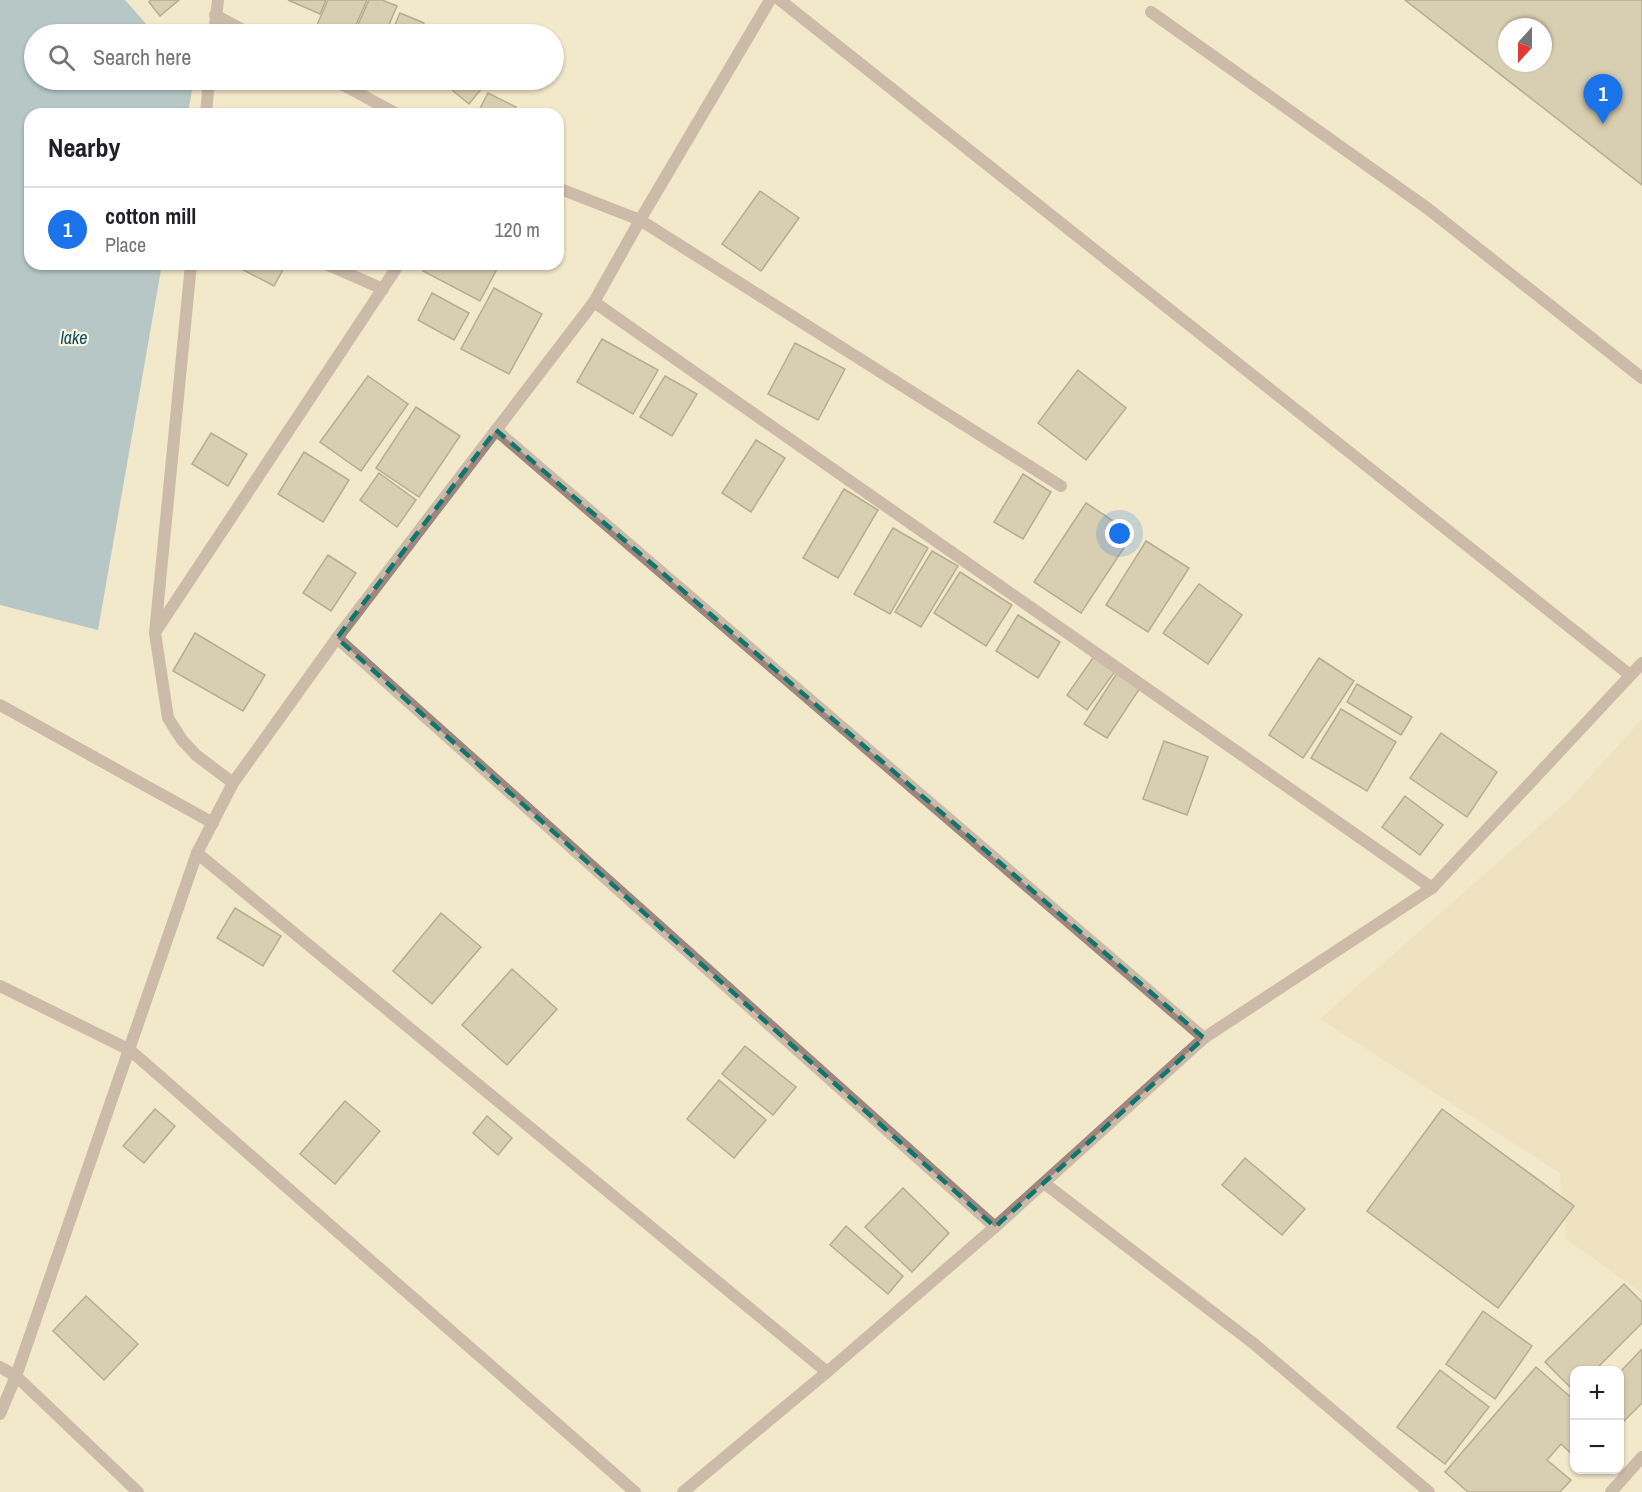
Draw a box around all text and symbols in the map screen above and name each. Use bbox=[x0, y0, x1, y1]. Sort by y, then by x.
north arrow bbox=[1498, 18, 1552, 72]
search box bbox=[24, 24, 564, 90]
icon: search bbox=[45, 41, 78, 74]
text: Search here bbox=[93, 42, 191, 72]
pin: 1 bbox=[1584, 74, 1622, 124]
text: Nearby bbox=[48, 130, 120, 165]
text: cotton mill bbox=[105, 201, 196, 231]
text: 1 bbox=[63, 216, 72, 243]
text: 120 m bbox=[494, 216, 540, 243]
text: Place bbox=[105, 231, 146, 258]
water label: lake bbox=[60, 325, 88, 350]
your location bbox=[1105, 519, 1134, 548]
map controls bbox=[1570, 1366, 1624, 1474]
button: + bbox=[1570, 1366, 1624, 1420]
button: − bbox=[1570, 1420, 1624, 1474]

